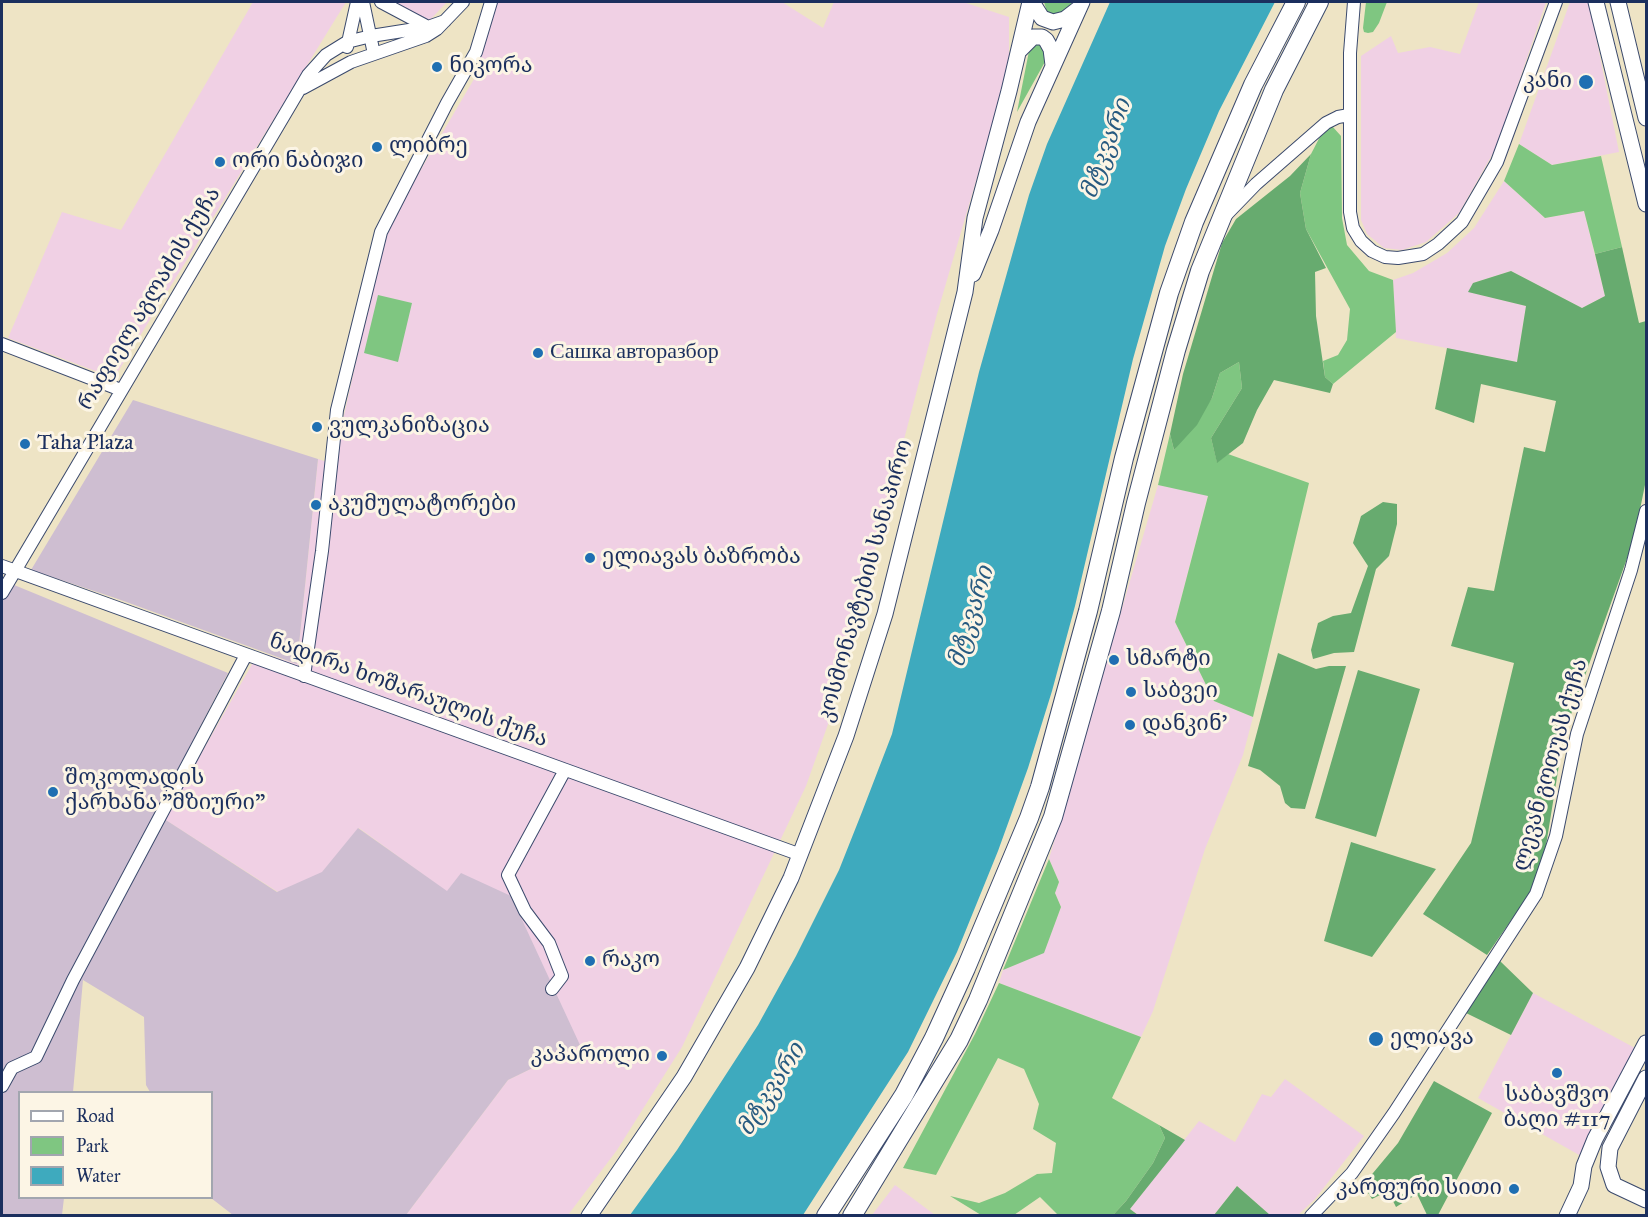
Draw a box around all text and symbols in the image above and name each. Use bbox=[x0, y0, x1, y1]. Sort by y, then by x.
place label: ნიკორა bbox=[449, 54, 532, 80]
marker: ნიკორა bbox=[430, 60, 444, 74]
place label: კანი bbox=[1523, 69, 1572, 95]
marker: კანი bbox=[1577, 73, 1595, 91]
water label: მტკვარი bbox=[1076, 95, 1138, 203]
place label: ლიბრე bbox=[389, 134, 468, 160]
marker: ლიბრე bbox=[370, 140, 384, 154]
place label: ორი ნაბიჯი bbox=[232, 149, 364, 175]
marker: ორი ნაბიჯი bbox=[213, 155, 227, 169]
street label: რაფიელ აგლაძის ქუჩა bbox=[73, 183, 227, 415]
place label: Сашка авторазбор bbox=[550, 340, 719, 366]
marker: Сашка авторазбор bbox=[531, 346, 545, 360]
place label: ვულკანიზაცია bbox=[329, 414, 490, 440]
marker: ვულკანიზაცია bbox=[310, 420, 324, 434]
place label: Taha Plaza bbox=[37, 431, 134, 457]
marker: Taha Plaza bbox=[18, 437, 32, 451]
street label: კოსმონავტების სანაპირო bbox=[813, 437, 919, 725]
place label: აკუმულატორები bbox=[328, 492, 516, 518]
marker: აკუმულატორები bbox=[309, 498, 323, 512]
place label: ელიავას ბაზრობა bbox=[602, 545, 801, 571]
marker: ელიავას ბაზრობა bbox=[583, 551, 597, 565]
water label: მტკვარი bbox=[943, 563, 1001, 671]
street label: ნადირა ხოშარაულის ქუჩა bbox=[265, 628, 551, 754]
place label: სმარტი bbox=[1126, 647, 1211, 673]
marker: სმარტი bbox=[1107, 653, 1121, 667]
street label: ლევან გოთუას ქუჩა bbox=[1508, 656, 1594, 874]
place label: საბვეი bbox=[1143, 679, 1218, 705]
marker: საბვეი bbox=[1124, 685, 1138, 699]
place label: დანკინ' bbox=[1142, 712, 1227, 738]
marker: დანკინ' bbox=[1123, 718, 1137, 732]
place label: შოკოლადის ქარხანა "მზიური" bbox=[65, 766, 265, 818]
marker: შოკოლადის ქარხანა "მზიური" bbox=[46, 785, 60, 799]
place label: რაკო bbox=[602, 948, 660, 974]
marker: რაკო bbox=[583, 954, 597, 968]
place label: ელიავა bbox=[1390, 1026, 1474, 1052]
marker: ელიავა bbox=[1367, 1030, 1385, 1048]
water label: მტკვარი bbox=[732, 1038, 812, 1142]
place label: კაპაროლი bbox=[531, 1043, 650, 1069]
marker: კაპაროლი bbox=[655, 1049, 669, 1063]
marker: საბავშვო ბაღი #117 bbox=[1550, 1066, 1564, 1080]
place label: საბავშვო ბაღი #117 bbox=[1504, 1083, 1610, 1134]
legend bbox=[18, 1091, 213, 1199]
text: Road bbox=[76, 1105, 114, 1127]
text: Park bbox=[76, 1135, 109, 1157]
text: Water bbox=[76, 1165, 120, 1187]
place label: კარფური სითი bbox=[1336, 1176, 1502, 1202]
marker: კარფური სითი bbox=[1507, 1182, 1521, 1196]

